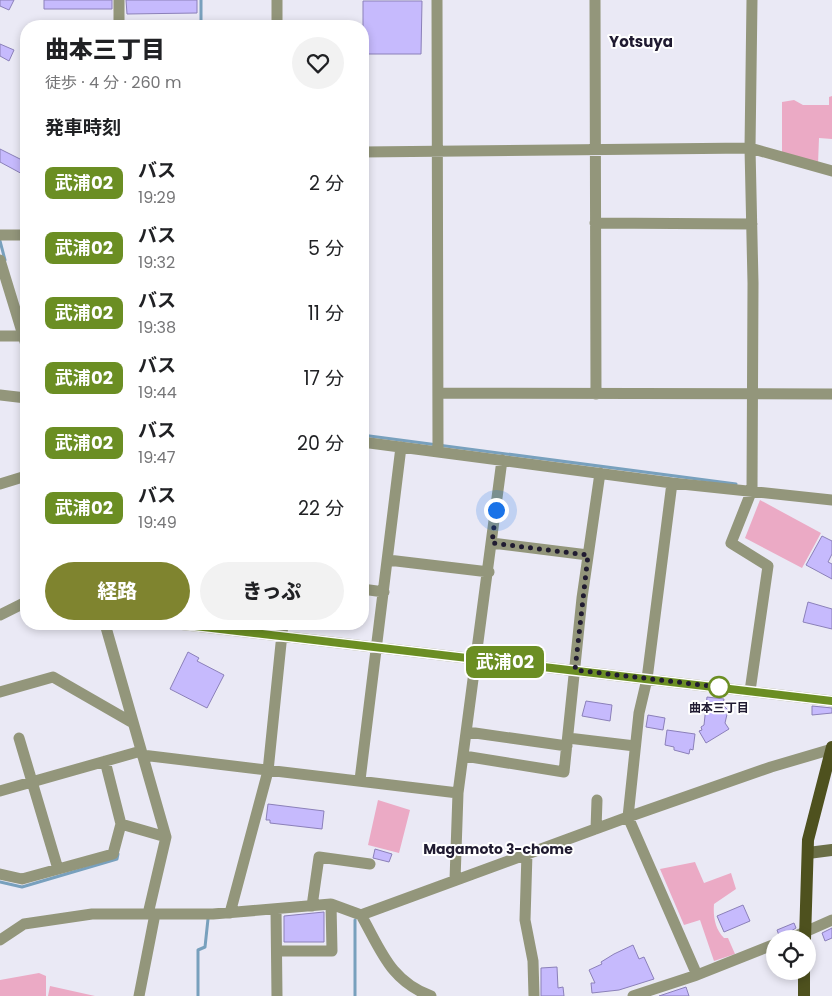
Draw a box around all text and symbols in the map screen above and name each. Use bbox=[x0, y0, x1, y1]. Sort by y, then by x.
district label: Yotsuya bbox=[609, 31, 673, 52]
text: 曲本三丁目 bbox=[45, 33, 165, 66]
button: heart bbox=[292, 37, 344, 89]
text: 徒歩 · 4 分 · 260 m bbox=[45, 71, 181, 94]
text: 発車時刻 bbox=[45, 114, 121, 141]
text: バス bbox=[138, 157, 176, 184]
text: 武浦02 bbox=[55, 170, 113, 195]
text: 2 分 bbox=[309, 170, 344, 197]
text: 19:29 bbox=[138, 186, 176, 209]
text: バス bbox=[138, 222, 176, 249]
text: 武浦02 bbox=[55, 235, 113, 260]
text: 5 分 bbox=[308, 235, 344, 262]
text: 19:32 bbox=[138, 251, 175, 274]
text: バス bbox=[138, 287, 176, 314]
text: 武浦02 bbox=[55, 300, 113, 325]
text: 11 分 bbox=[308, 300, 344, 327]
text: 19:38 bbox=[138, 316, 176, 339]
text: バス bbox=[138, 352, 176, 379]
text: 武浦02 bbox=[55, 365, 113, 390]
text: 17 分 bbox=[303, 365, 344, 392]
text: 19:44 bbox=[138, 381, 177, 404]
text: バス bbox=[138, 417, 176, 444]
text: 武浦02 bbox=[55, 430, 113, 455]
text: 20 分 bbox=[297, 430, 344, 457]
text: 19:47 bbox=[138, 446, 175, 469]
text: バス bbox=[138, 482, 176, 509]
text: 武浦02 bbox=[55, 495, 113, 520]
text: 22 分 bbox=[298, 495, 344, 522]
your location bbox=[484, 498, 509, 523]
text: 19:49 bbox=[138, 511, 177, 534]
button: 経路 bbox=[45, 562, 190, 620]
button: きっぷ bbox=[200, 562, 344, 620]
line badge: 武浦02 bbox=[470, 646, 540, 678]
text: 武浦02 bbox=[476, 649, 534, 674]
marker: 曲本三丁目 bbox=[708, 676, 730, 698]
place label: 曲本三丁目 bbox=[689, 699, 749, 716]
district label: Magamoto 3-chome bbox=[423, 839, 573, 859]
map controls bbox=[766, 930, 816, 980]
button: locate bbox=[766, 930, 816, 980]

